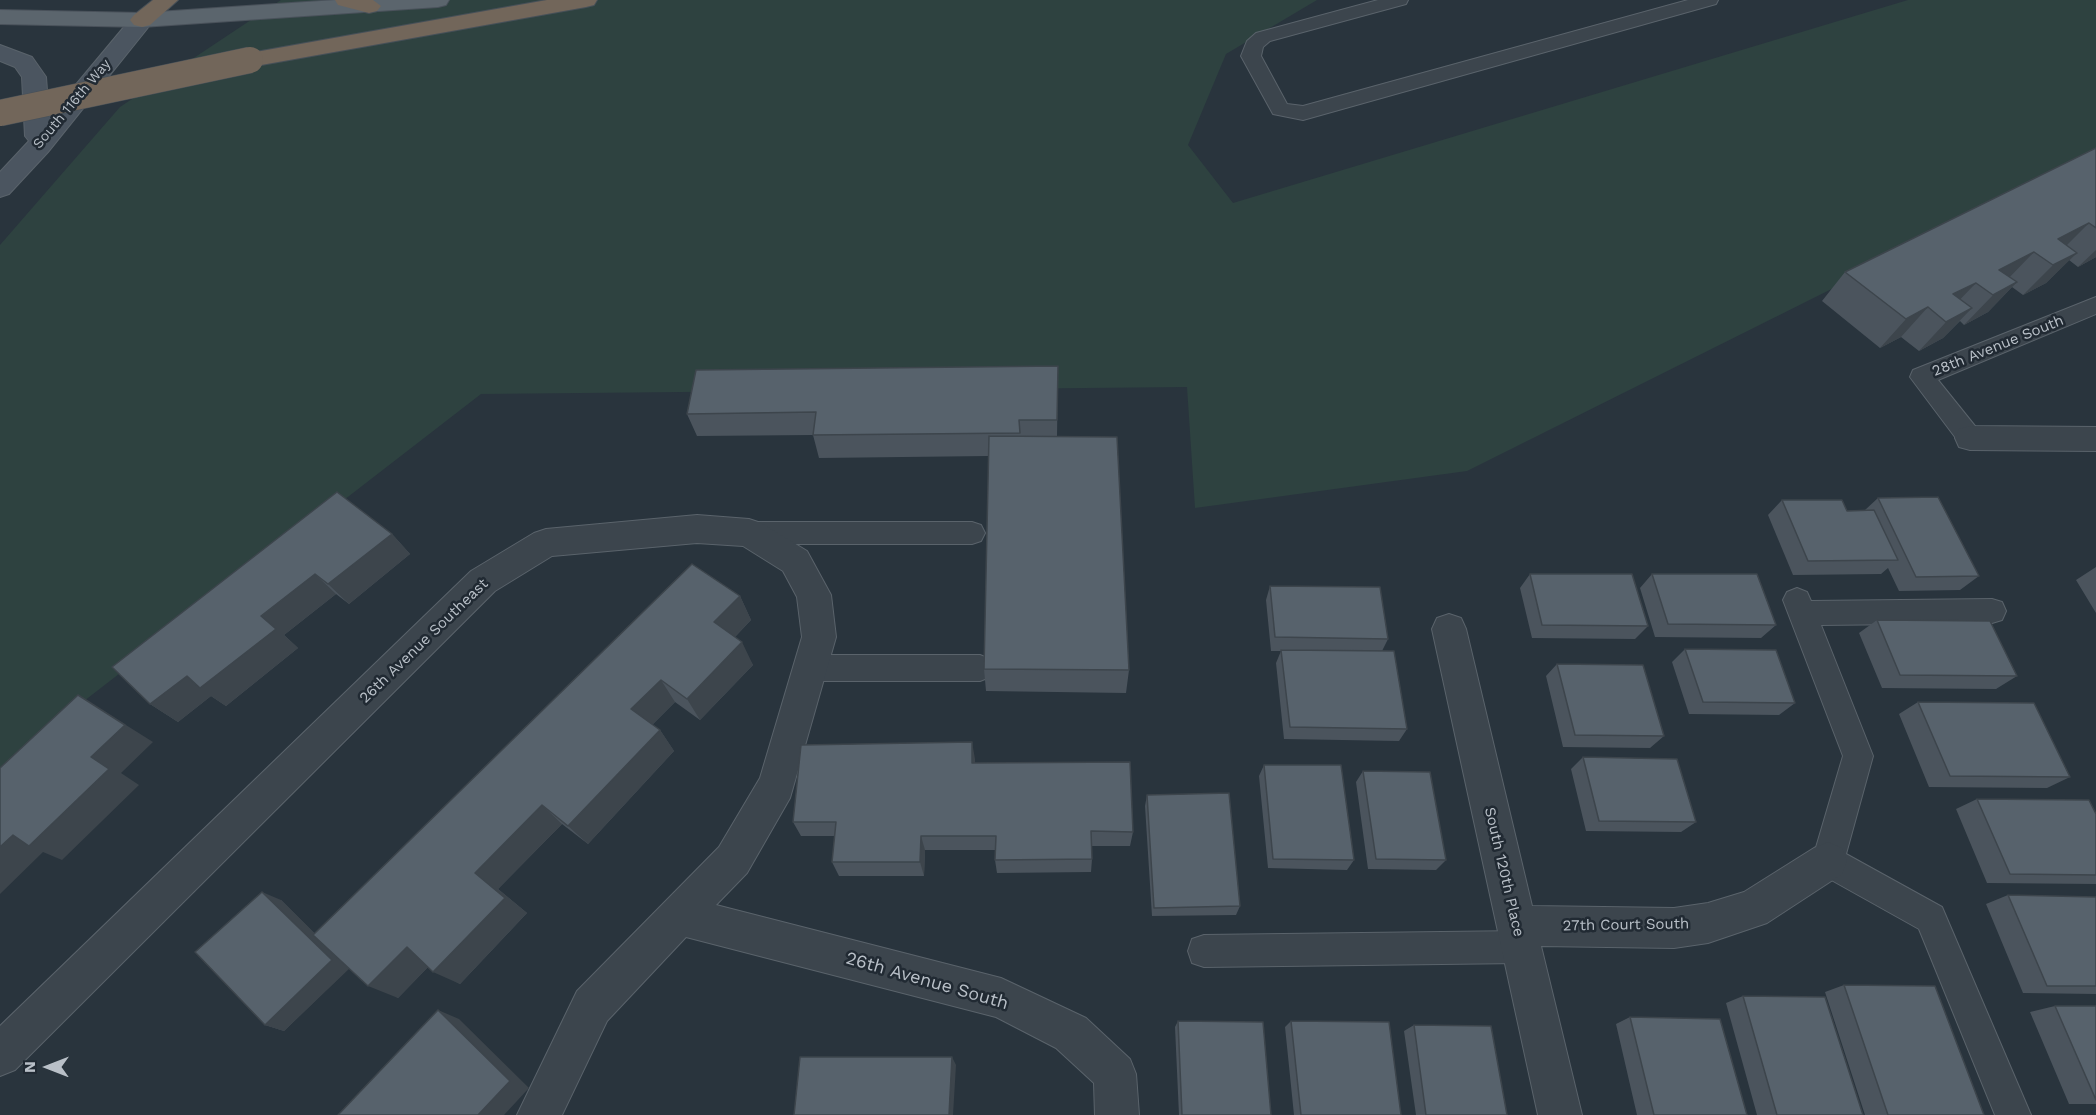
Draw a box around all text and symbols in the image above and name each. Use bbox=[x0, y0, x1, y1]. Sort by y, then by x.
street label: South 116th Way bbox=[30, 56, 114, 152]
street label: 28th Avenue South bbox=[1930, 311, 2066, 381]
street label: 26th Avenue Southeast bbox=[356, 575, 492, 707]
street label: South 120th Place bbox=[1480, 805, 1528, 939]
street label: 27th Court South bbox=[1563, 915, 1689, 935]
street label: 26th Avenue South bbox=[843, 947, 1011, 1015]
north arrow bbox=[18, 1037, 78, 1097]
text: N bbox=[20, 1061, 39, 1073]

